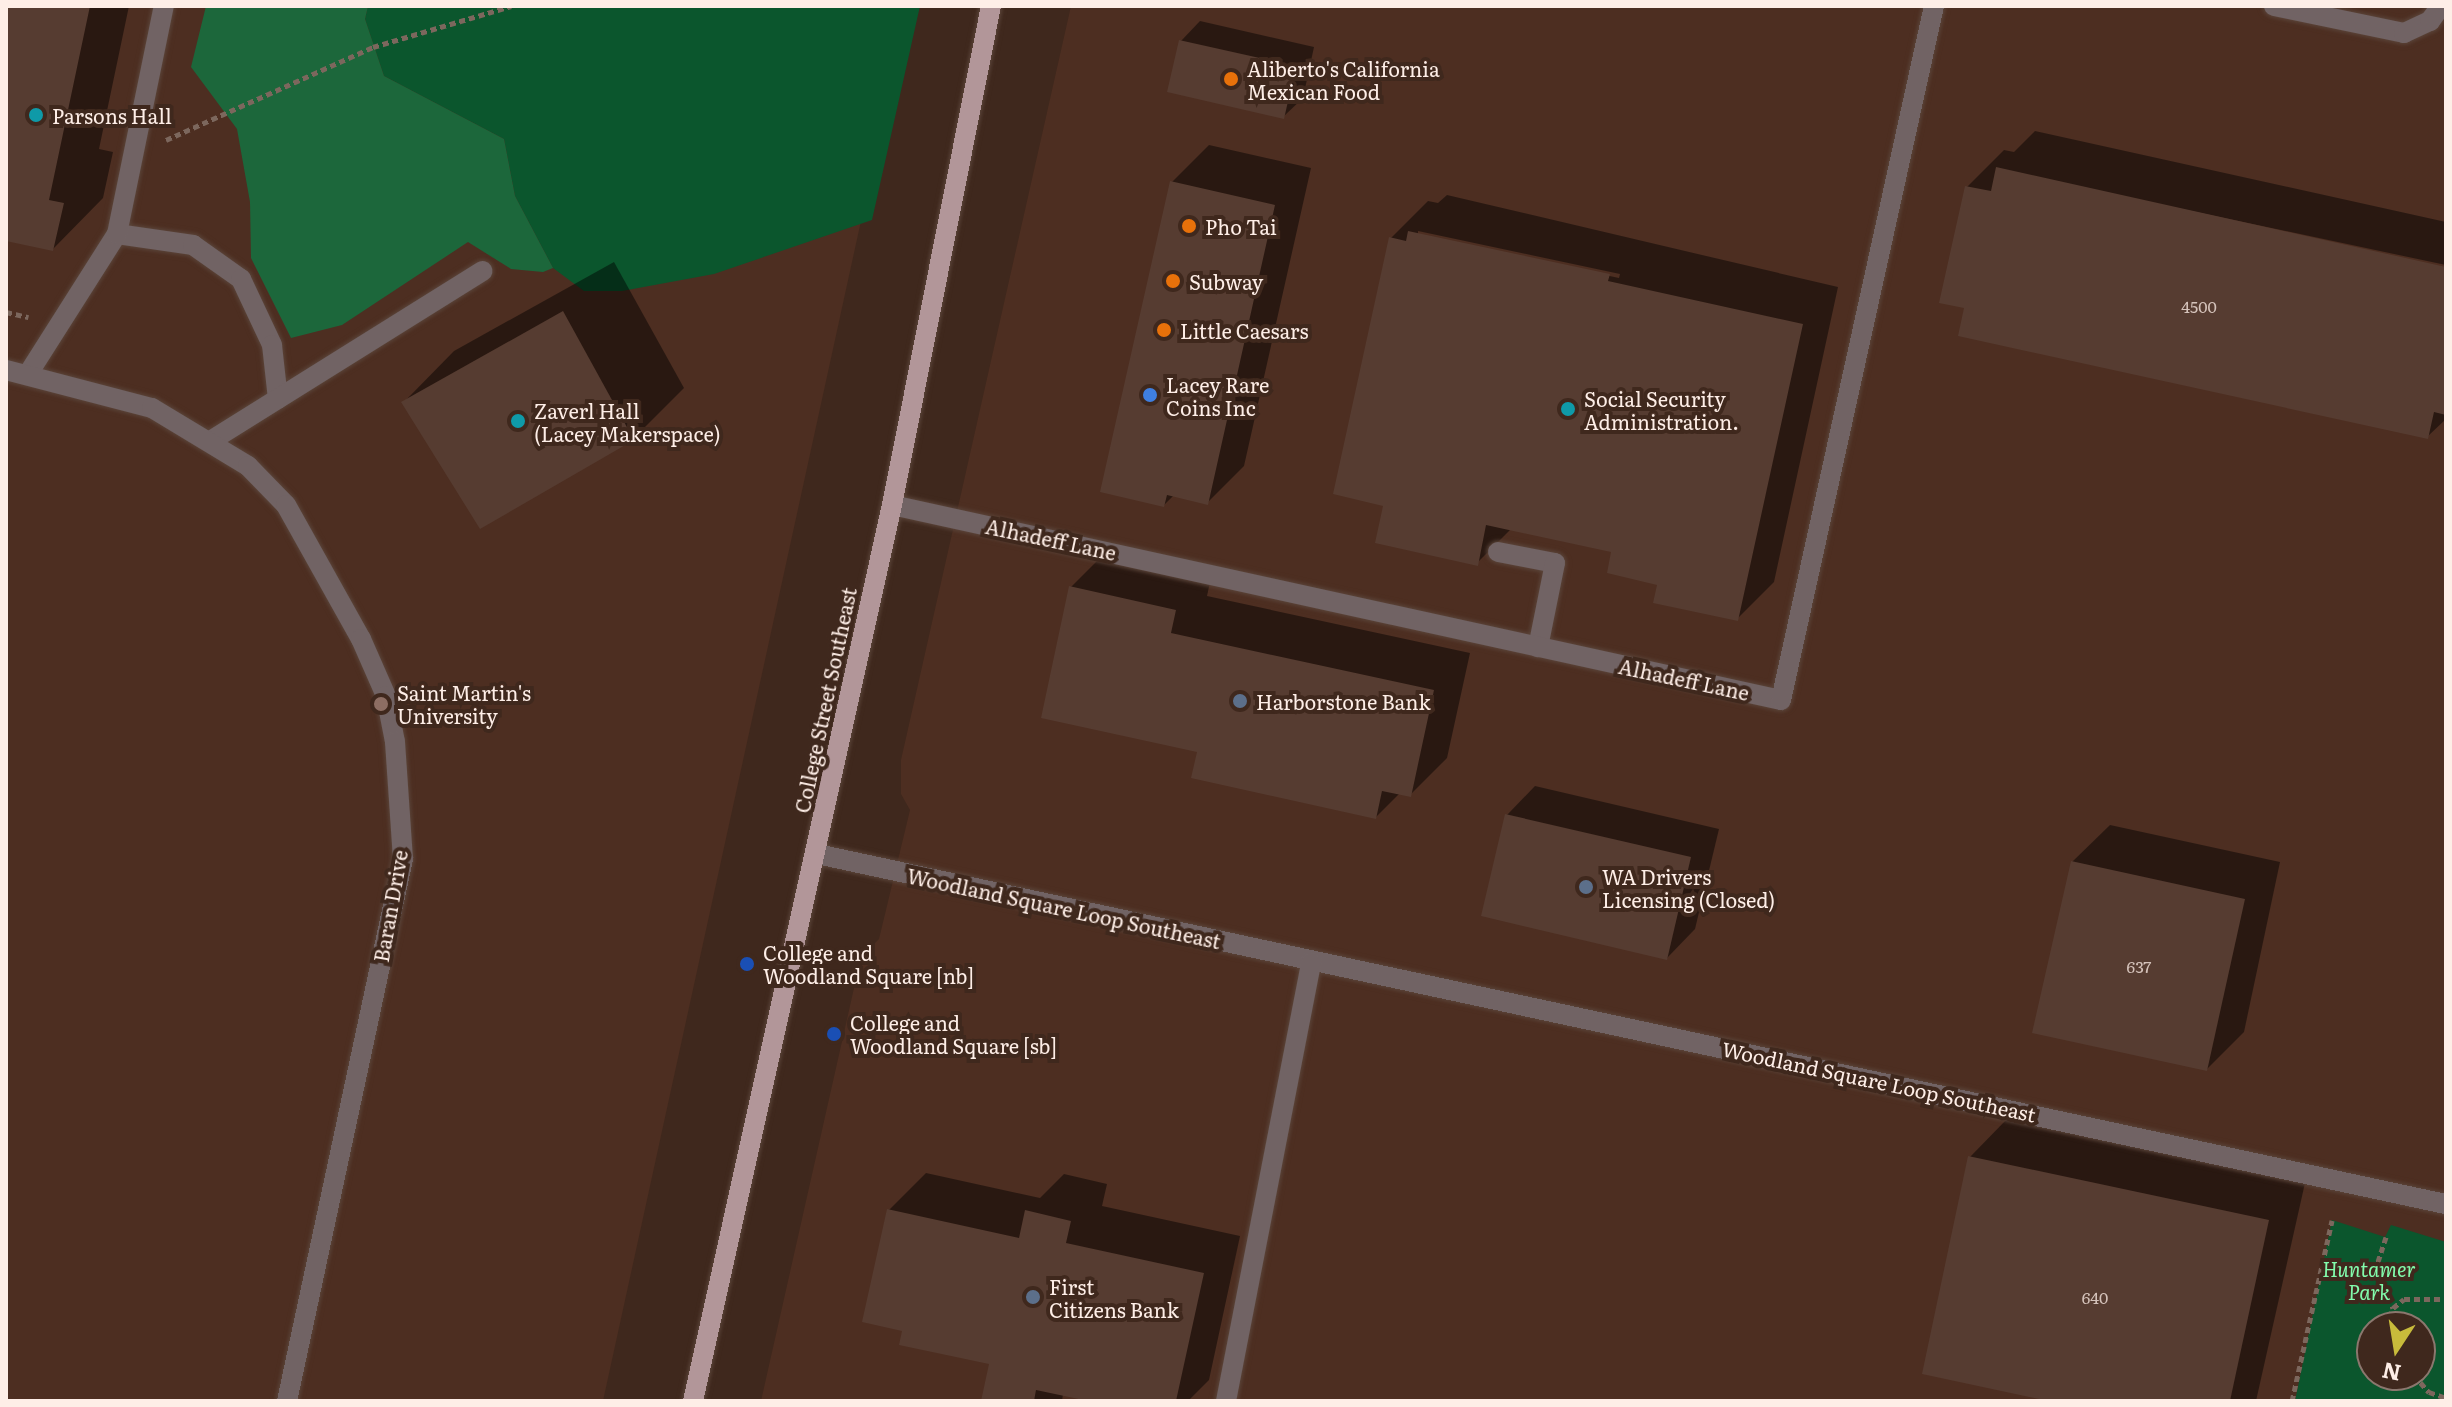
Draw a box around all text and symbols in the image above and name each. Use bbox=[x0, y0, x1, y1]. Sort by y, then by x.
place label: Aliberto's California Mexican Food bbox=[1247, 56, 1440, 103]
marker: Aliberto's California Mexican Food bbox=[1222, 70, 1240, 88]
place label: Parsons Hall bbox=[52, 103, 172, 127]
marker: Parsons Hall bbox=[27, 106, 45, 124]
place label: Pho Tai bbox=[1205, 214, 1277, 238]
marker: Pho Tai bbox=[1180, 217, 1198, 235]
place label: Subway bbox=[1189, 269, 1263, 293]
marker: Subway bbox=[1164, 272, 1182, 290]
house number: 4500 bbox=[2181, 296, 2217, 316]
place label: Little Caesars bbox=[1180, 318, 1308, 342]
marker: Little Caesars bbox=[1155, 321, 1173, 339]
place label: Lacey Rare Coins Inc bbox=[1166, 372, 1269, 419]
marker: Lacey Rare Coins Inc bbox=[1141, 386, 1159, 404]
place label: Social Security Administration. bbox=[1584, 386, 1739, 433]
place label: Zaverl Hall (Lacey Makerspace) bbox=[534, 398, 721, 445]
marker: Social Security Administration. bbox=[1559, 400, 1577, 418]
marker: Zaverl Hall (Lacey Makerspace) bbox=[509, 412, 527, 430]
street label: Alhadeff Lane bbox=[984, 513, 1118, 565]
street label: College Street Southeast bbox=[789, 585, 861, 815]
street label: Alhadeff Lane bbox=[1617, 653, 1751, 705]
place label: Saint Martin's University bbox=[397, 680, 531, 727]
place label: Harborstone Bank bbox=[1256, 689, 1431, 713]
marker: Harborstone Bank bbox=[1231, 692, 1249, 710]
marker: Saint Martin's University bbox=[372, 695, 390, 713]
street label: Baran Drive bbox=[368, 848, 412, 964]
street label: Woodland Square Loop Southeast bbox=[905, 863, 1223, 953]
place label: WA Drivers Licensing (Closed) bbox=[1602, 864, 1775, 911]
marker: WA Drivers Licensing (Closed) bbox=[1577, 878, 1595, 896]
place label: College and Woodland Square [nb] bbox=[763, 940, 974, 987]
marker: College and Woodland Square [nb] bbox=[738, 955, 756, 973]
house number: 637 bbox=[2127, 956, 2151, 976]
place label: College and Woodland Square [sb] bbox=[850, 1010, 1057, 1057]
marker: College and Woodland Square [sb] bbox=[825, 1025, 843, 1043]
street label: Woodland Square Loop Southeast bbox=[1720, 1036, 2038, 1126]
park label: Huntamer Park bbox=[2322, 1257, 2416, 1304]
place label: First Citizens Bank bbox=[1049, 1274, 1179, 1321]
house number: 640 bbox=[2082, 1287, 2108, 1307]
marker: First Citizens Bank bbox=[1024, 1288, 1042, 1306]
north arrow bbox=[2356, 1311, 2436, 1391]
text: N bbox=[2379, 1355, 2404, 1391]

